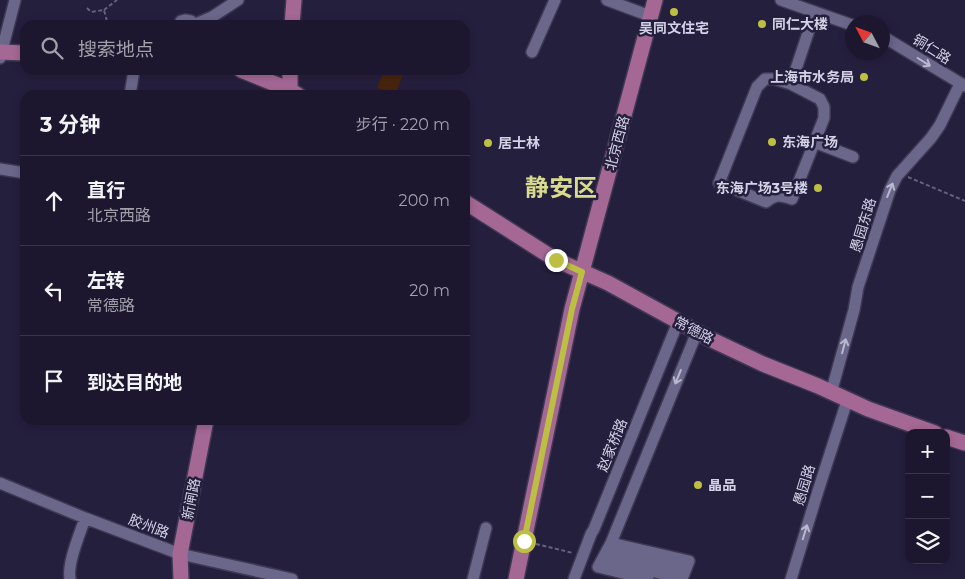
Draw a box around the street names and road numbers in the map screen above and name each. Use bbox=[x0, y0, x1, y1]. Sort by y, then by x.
street label: 铜仁路 bbox=[909, 30, 955, 68]
street label: 北京西路 bbox=[601, 114, 633, 172]
street label: 愚园东路 bbox=[846, 196, 880, 254]
street label: 常德路 bbox=[671, 312, 717, 348]
street label: 赵家桥路 bbox=[593, 416, 631, 475]
street label: 愚园路 bbox=[789, 462, 819, 508]
street label: 新闸路 bbox=[178, 477, 204, 521]
street label: 胶州路 bbox=[126, 510, 172, 542]

